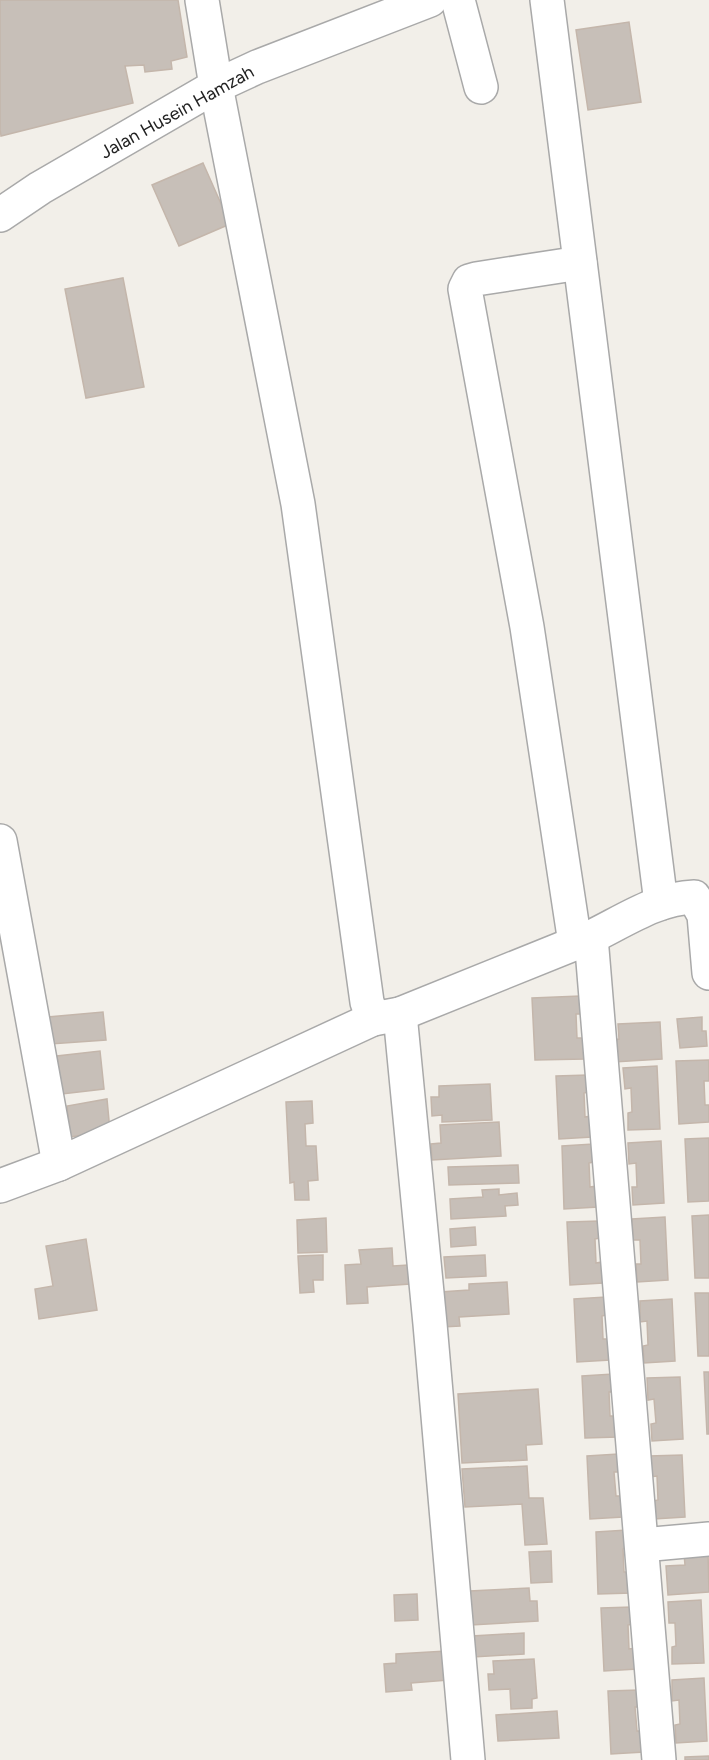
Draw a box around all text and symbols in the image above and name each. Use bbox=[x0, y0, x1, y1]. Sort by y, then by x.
street label: Jalan Husein Hamzah bbox=[96, 61, 258, 163]

